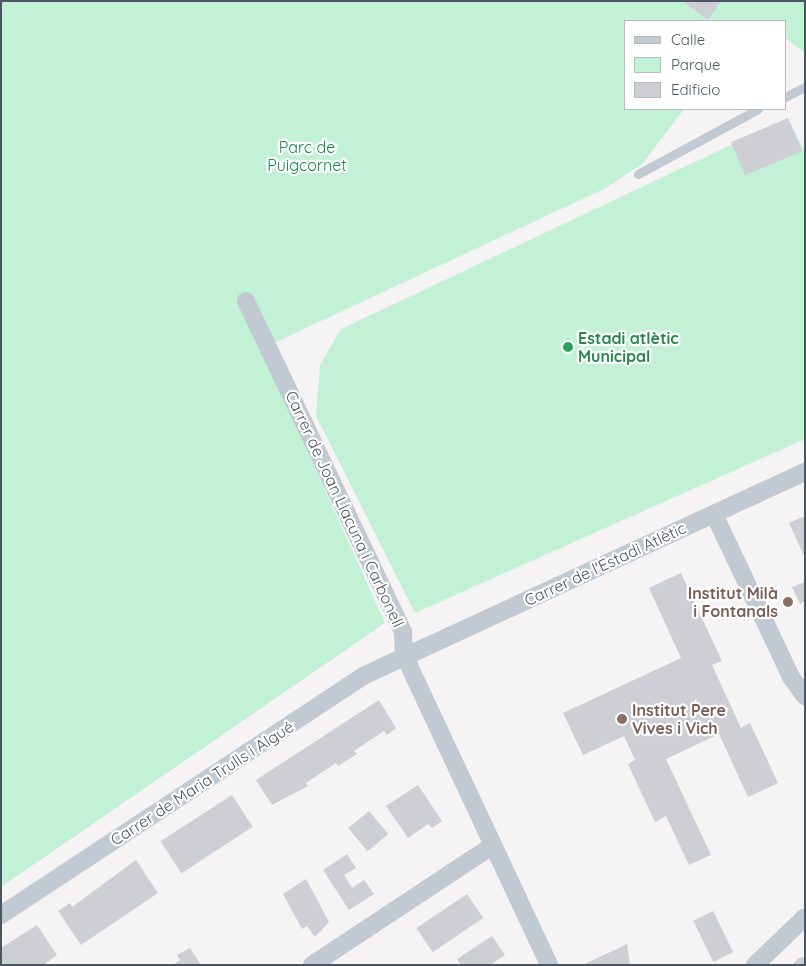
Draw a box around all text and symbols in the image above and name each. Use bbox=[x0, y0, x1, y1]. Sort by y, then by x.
legend bbox=[624, 20, 786, 110]
text: Calle bbox=[671, 30, 705, 49]
text: Parque bbox=[671, 55, 721, 74]
text: Edificio bbox=[671, 80, 720, 99]
park label: Parc de Puigcornet bbox=[267, 137, 347, 175]
place label: Estadi atlètic Municipal bbox=[578, 328, 679, 366]
marker: Estadi atlètic Municipal bbox=[562, 341, 574, 353]
street label: Carrer de Joan Llacuna i Carbonell bbox=[282, 388, 408, 630]
street label: Carrer de l'Estadi Atlètic bbox=[521, 518, 689, 610]
place label: Institut Milà i Fontanals bbox=[688, 583, 778, 621]
marker: Institut Milà i Fontanals bbox=[782, 596, 794, 608]
place label: Institut Pere Vives i Vich bbox=[632, 700, 726, 738]
marker: Institut Pere Vives i Vich bbox=[616, 713, 628, 725]
street label: Carrer de Maria Trulls i Algué bbox=[107, 717, 297, 849]

